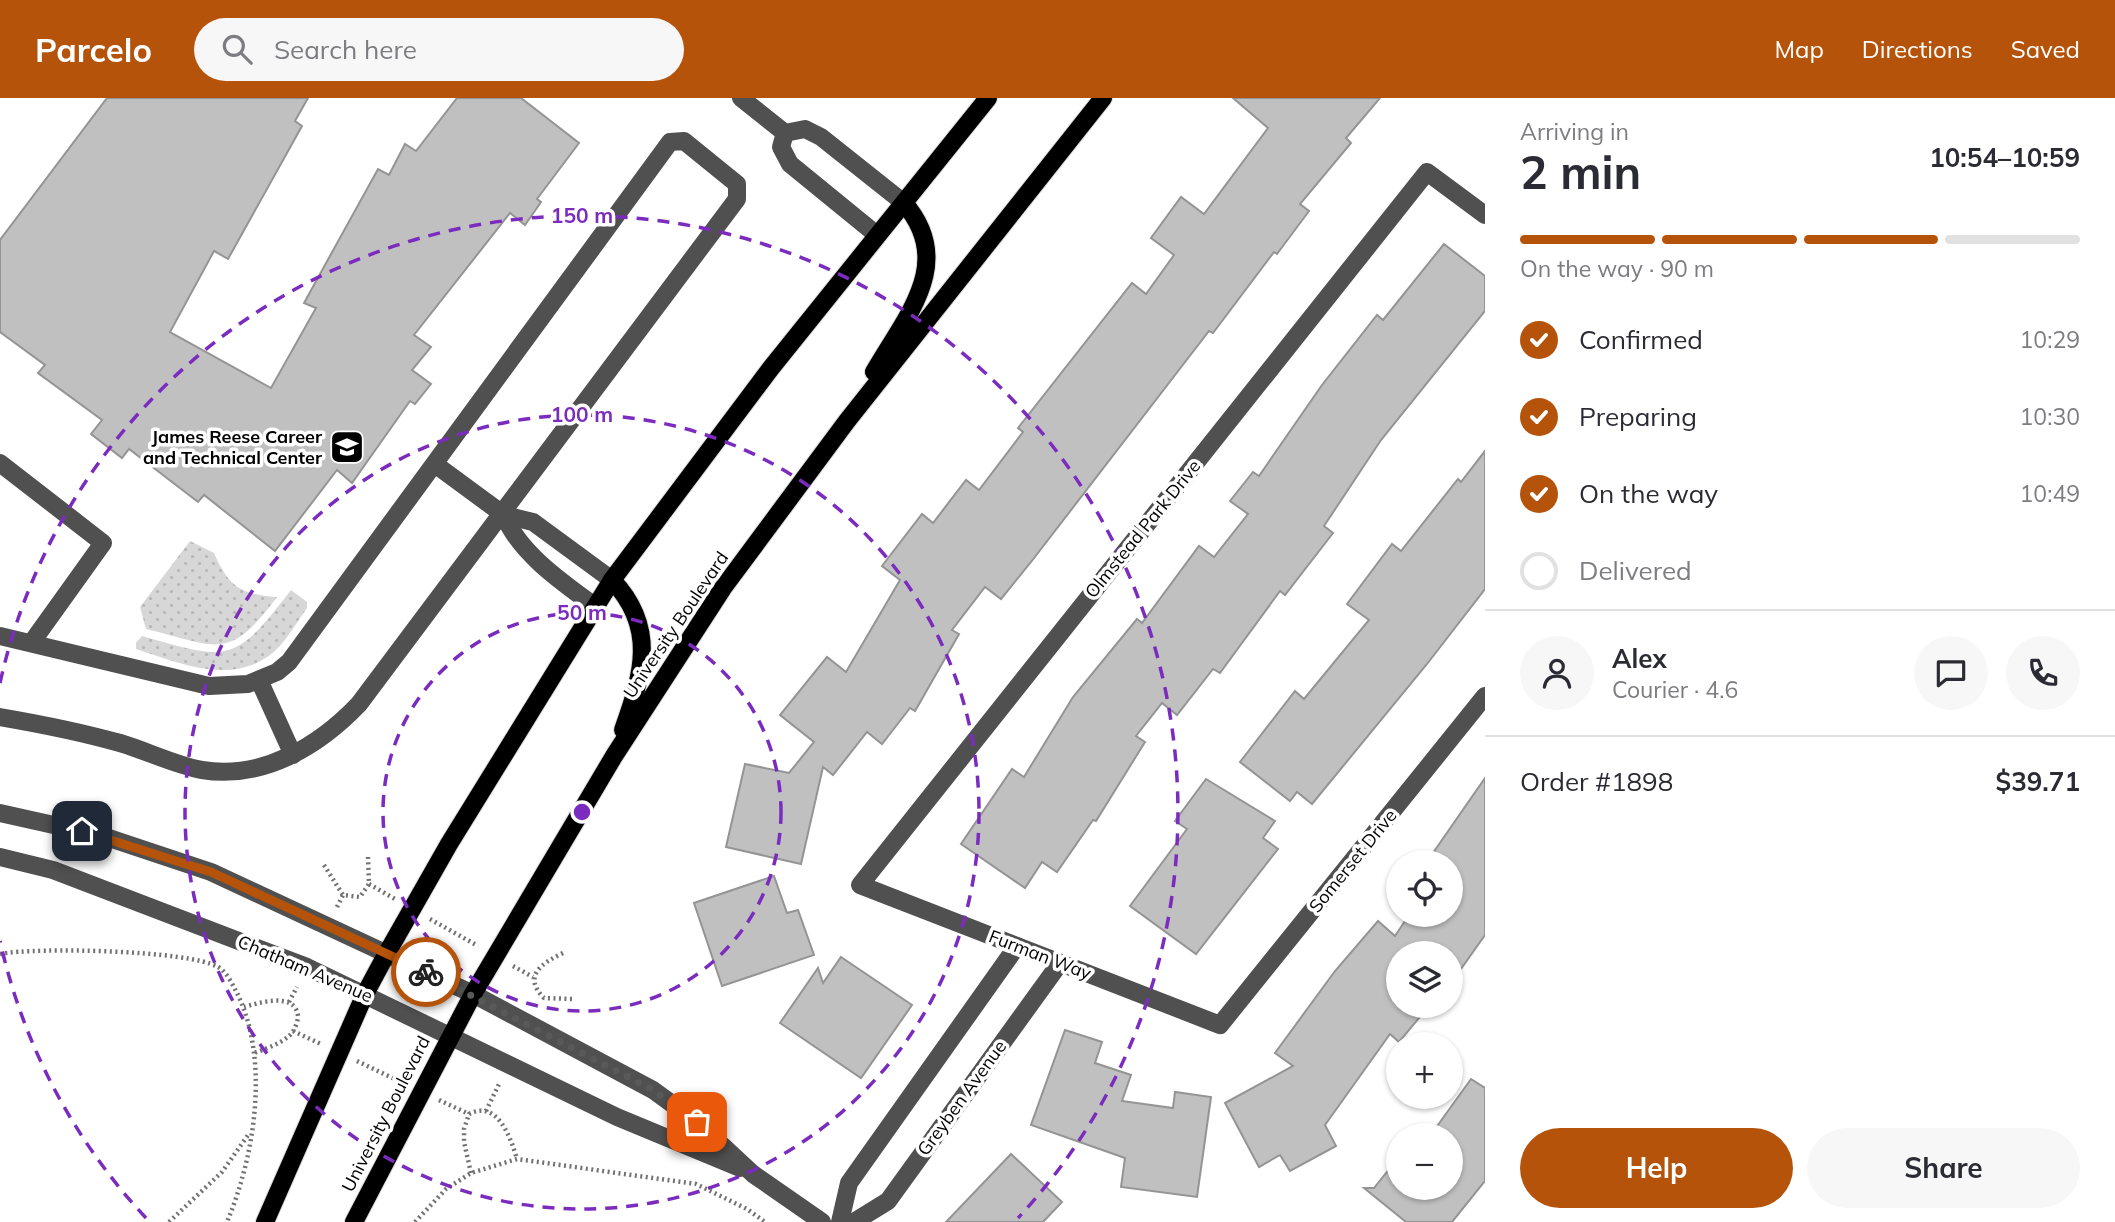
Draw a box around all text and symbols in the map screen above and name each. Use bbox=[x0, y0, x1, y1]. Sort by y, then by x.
search box bbox=[194, 18, 684, 81]
text: Parcelo bbox=[35, 29, 152, 70]
icon: search bbox=[218, 30, 256, 68]
text: Search here bbox=[274, 33, 417, 66]
text: Map bbox=[1774, 34, 1824, 64]
text: Directions bbox=[1862, 34, 1973, 64]
text: Saved bbox=[2011, 34, 2080, 64]
text: Arriving in bbox=[1520, 117, 1629, 146]
text: 10:54–10:59 bbox=[1929, 141, 2080, 174]
text: 2 min bbox=[1520, 143, 1641, 201]
text: 150 m bbox=[551, 202, 613, 228]
text: On the way · 90 m bbox=[1520, 254, 1714, 283]
icon: check bbox=[1520, 321, 1558, 359]
text: Confirmed bbox=[1579, 323, 1703, 356]
text: 10:29 bbox=[2020, 325, 2080, 354]
icon: check bbox=[1520, 398, 1558, 436]
text: Preparing bbox=[1579, 400, 1697, 433]
text: 100 m bbox=[551, 401, 613, 427]
text: 10:30 bbox=[2020, 402, 2080, 431]
place label: James Reese Career and Technical Center bbox=[143, 425, 323, 469]
school or university icon: James Reese Career and Technical Center bbox=[328, 428, 366, 466]
street label: Olmstead Park Drive bbox=[1080, 455, 1205, 602]
icon: check bbox=[1520, 475, 1558, 513]
text: On the way bbox=[1579, 477, 1718, 510]
text: 10:49 bbox=[2020, 479, 2080, 508]
street label: University Boulevard bbox=[618, 547, 733, 702]
text: Delivered bbox=[1579, 554, 1692, 587]
text: 50 m bbox=[557, 599, 607, 625]
button: person bbox=[1520, 636, 1594, 710]
button: chat bbox=[1914, 636, 1988, 710]
button: phone bbox=[2006, 636, 2080, 710]
text: Alex bbox=[1612, 642, 1667, 675]
text: Courier · 4.6 bbox=[1612, 675, 1738, 704]
text: Order #1898 bbox=[1520, 765, 1673, 798]
text: $39.71 bbox=[1996, 765, 2080, 798]
centre of rings bbox=[570, 800, 594, 824]
pin bbox=[52, 801, 112, 861]
street label: Somerset Drive bbox=[1304, 804, 1401, 917]
icon: home bbox=[63, 812, 101, 850]
map controls bbox=[1386, 850, 1463, 1200]
button: locate bbox=[1386, 850, 1463, 927]
street label: Furman Way bbox=[986, 924, 1095, 985]
street label: Chatham Avenue bbox=[234, 930, 376, 1007]
courier bbox=[391, 937, 461, 1007]
button: layers bbox=[1386, 941, 1463, 1018]
icon: bike bbox=[407, 953, 445, 991]
street label: University Boulevard bbox=[336, 1032, 435, 1196]
button: + bbox=[1386, 1032, 1463, 1109]
street label: Greyben Avenue bbox=[912, 1035, 1011, 1160]
pin bbox=[667, 1092, 727, 1152]
icon: bag bbox=[678, 1103, 716, 1141]
button: − bbox=[1386, 1123, 1463, 1200]
button: Help bbox=[1520, 1128, 1793, 1208]
button: Share bbox=[1807, 1128, 2080, 1208]

